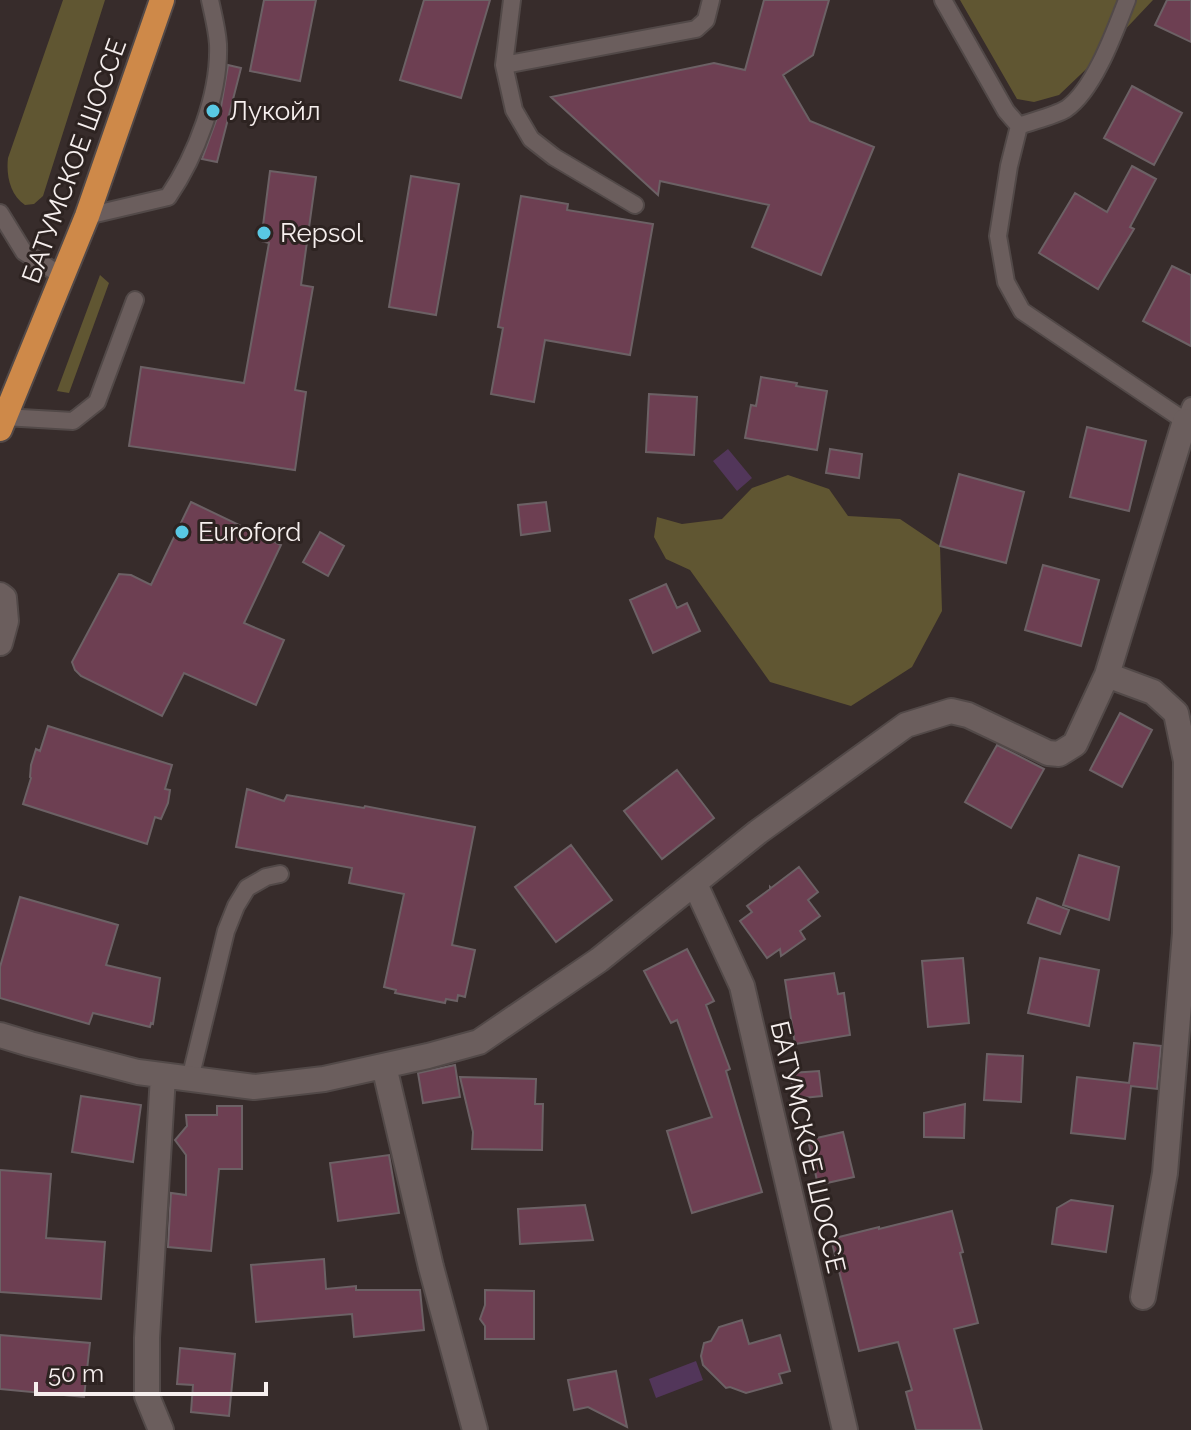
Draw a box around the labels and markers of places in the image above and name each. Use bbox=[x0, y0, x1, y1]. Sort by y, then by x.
place label: Лукойл bbox=[229, 96, 321, 126]
marker: Лукойл bbox=[204, 102, 222, 120]
place label: Repsol bbox=[280, 218, 364, 248]
marker: Repsol bbox=[255, 224, 273, 242]
place label: Euroford bbox=[198, 517, 301, 547]
marker: Euroford bbox=[173, 523, 191, 541]

